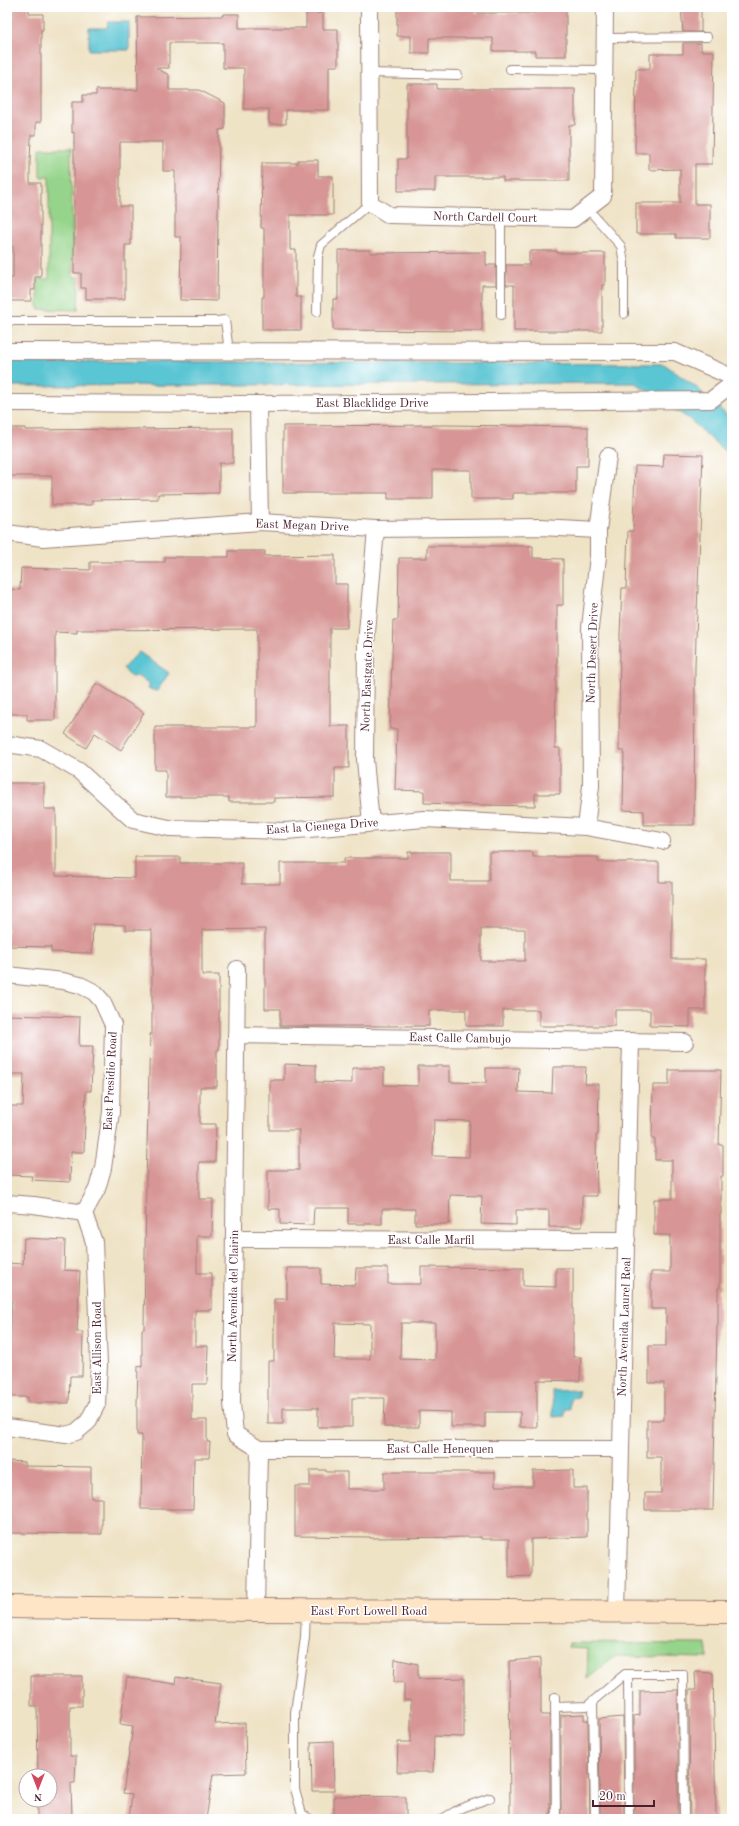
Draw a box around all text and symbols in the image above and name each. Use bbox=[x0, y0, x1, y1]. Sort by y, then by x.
street label: North Cardell Court bbox=[433, 211, 537, 225]
street label: East Blacklidge Drive bbox=[316, 398, 429, 410]
street label: East Megan Drive bbox=[255, 518, 349, 534]
street label: North Desert Drive bbox=[585, 602, 601, 704]
street label: North Eastgate Drive bbox=[360, 619, 376, 732]
street label: East la Cienega Drive bbox=[265, 817, 379, 837]
street label: East Presidio Road bbox=[102, 1031, 120, 1131]
street label: East Calle Cambujo bbox=[409, 1032, 511, 1046]
street label: North Avenida del Clairin bbox=[227, 1229, 241, 1362]
street label: East Calle Marfil bbox=[388, 1235, 474, 1247]
street label: North Avenida Laurel Real bbox=[617, 1257, 633, 1397]
street label: East Allison Road bbox=[92, 1301, 104, 1395]
street label: East Calle Henequen bbox=[386, 1444, 494, 1456]
street label: East Fort Lowell Road bbox=[310, 1606, 428, 1618]
north arrow bbox=[18, 1768, 58, 1808]
scale bar bbox=[593, 1782, 654, 1808]
text: N bbox=[33, 1791, 42, 1802]
text: 20 m bbox=[599, 1791, 626, 1803]

